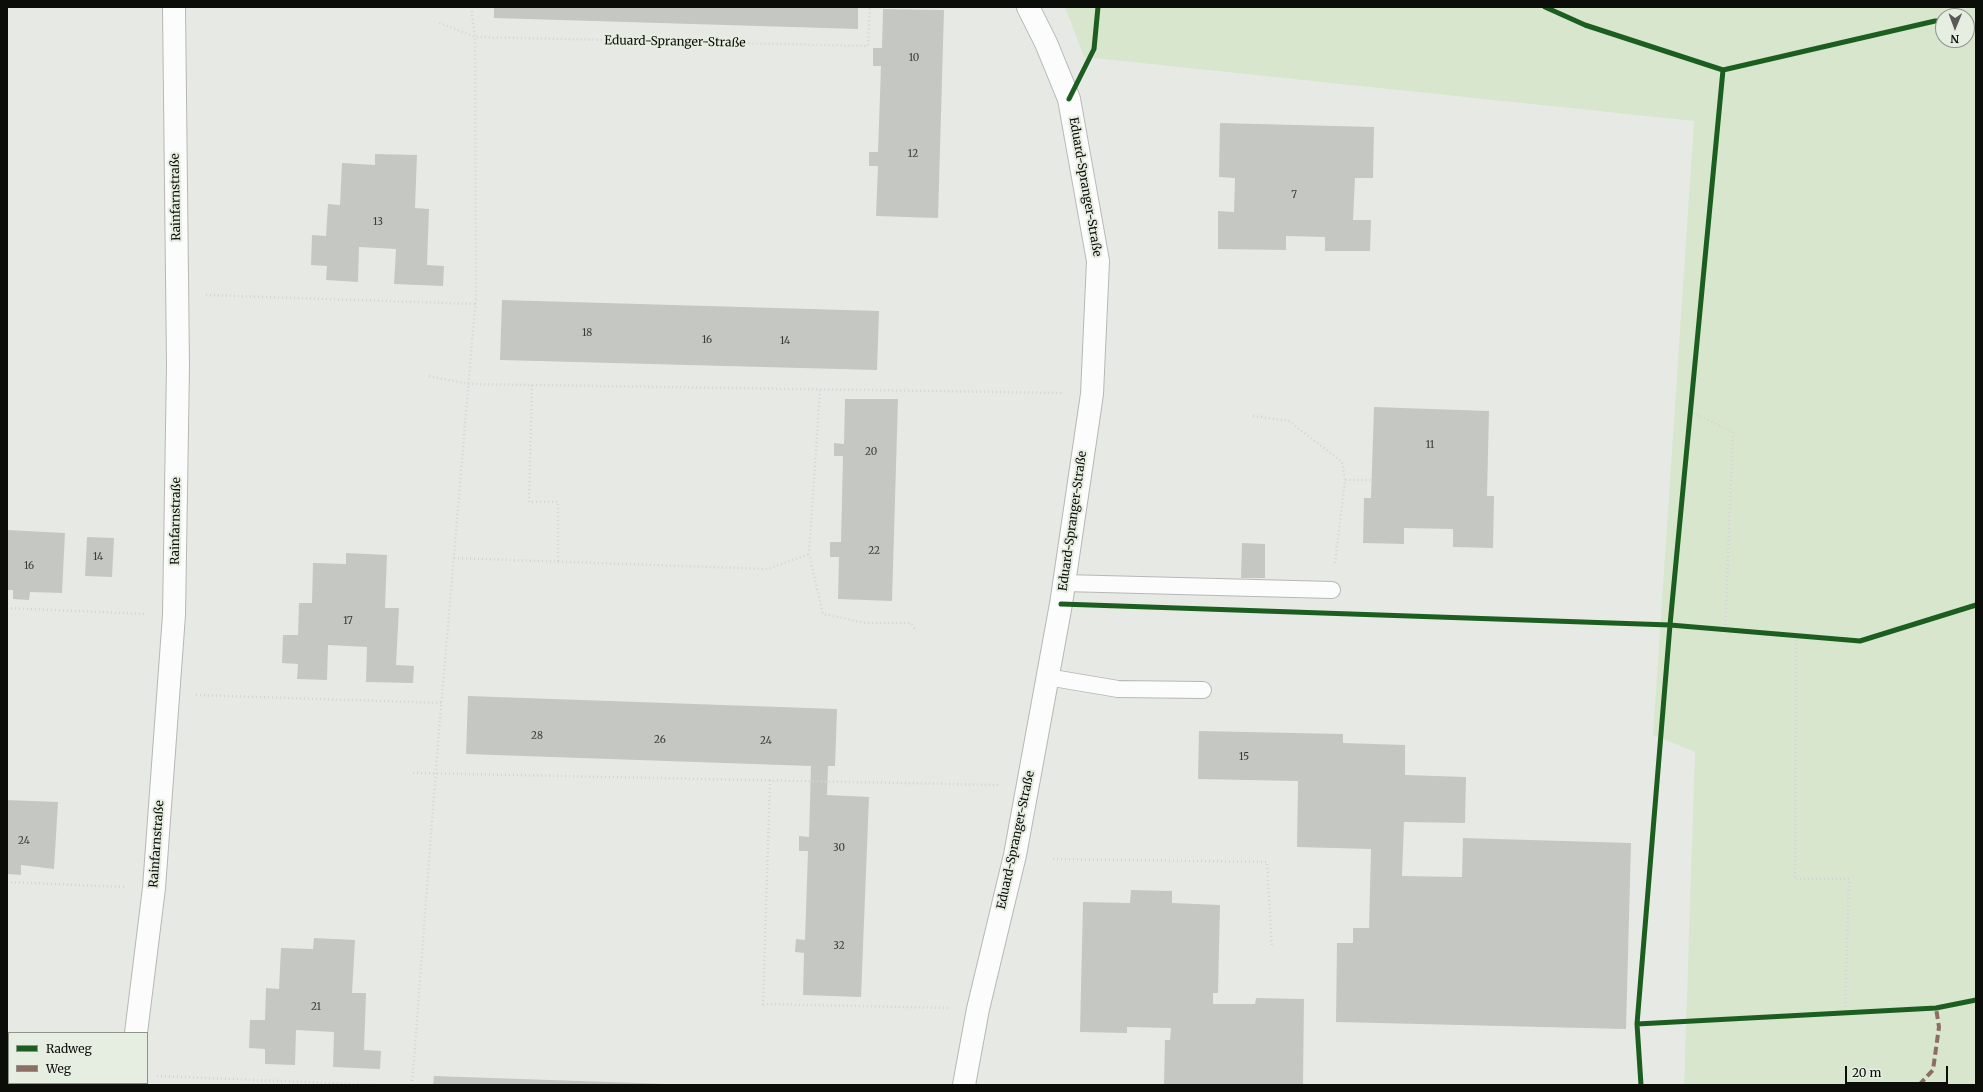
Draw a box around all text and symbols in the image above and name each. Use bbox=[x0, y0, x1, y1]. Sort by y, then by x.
north arrow bbox=[1935, 8, 1975, 48]
text: N bbox=[1950, 32, 1959, 46]
street label: Eduard-Spranger-Straße bbox=[604, 34, 746, 50]
house number: 10 bbox=[909, 52, 919, 64]
street label: Eduard-Spranger-Straße bbox=[1066, 116, 1104, 258]
house number: 12 bbox=[908, 148, 918, 160]
street label: Rainfarnstraße bbox=[168, 153, 184, 241]
house number: 7 bbox=[1291, 189, 1297, 201]
house number: 13 bbox=[373, 216, 383, 228]
house number: 18 bbox=[582, 327, 592, 339]
house number: 16 bbox=[702, 334, 712, 346]
house number: 14 bbox=[780, 335, 790, 347]
house number: 11 bbox=[1426, 439, 1434, 451]
house number: 20 bbox=[865, 446, 877, 458]
street label: Eduard-Spranger-Straße bbox=[1056, 450, 1090, 592]
street label: Rainfarnstraße bbox=[168, 477, 184, 565]
house number: 22 bbox=[868, 545, 880, 557]
house number: 14 bbox=[93, 551, 103, 563]
house number: 16 bbox=[24, 560, 34, 572]
house number: 17 bbox=[343, 615, 353, 627]
house number: 28 bbox=[531, 730, 543, 742]
house number: 26 bbox=[654, 734, 666, 746]
house number: 24 bbox=[760, 735, 772, 747]
house number: 15 bbox=[1239, 751, 1249, 763]
street label: Eduard-Spranger-Straße bbox=[994, 769, 1038, 911]
street label: Rainfarnstraße bbox=[147, 800, 167, 888]
house number: 24 bbox=[18, 835, 30, 847]
house number: 30 bbox=[833, 842, 845, 854]
house number: 32 bbox=[833, 940, 845, 952]
house number: 21 bbox=[311, 1001, 321, 1013]
legend bbox=[8, 1032, 148, 1084]
text: Radweg bbox=[46, 1041, 92, 1056]
scale bar bbox=[1847, 1058, 1950, 1084]
text: Weg bbox=[46, 1061, 71, 1076]
text: 20 m bbox=[1852, 1065, 1881, 1080]

